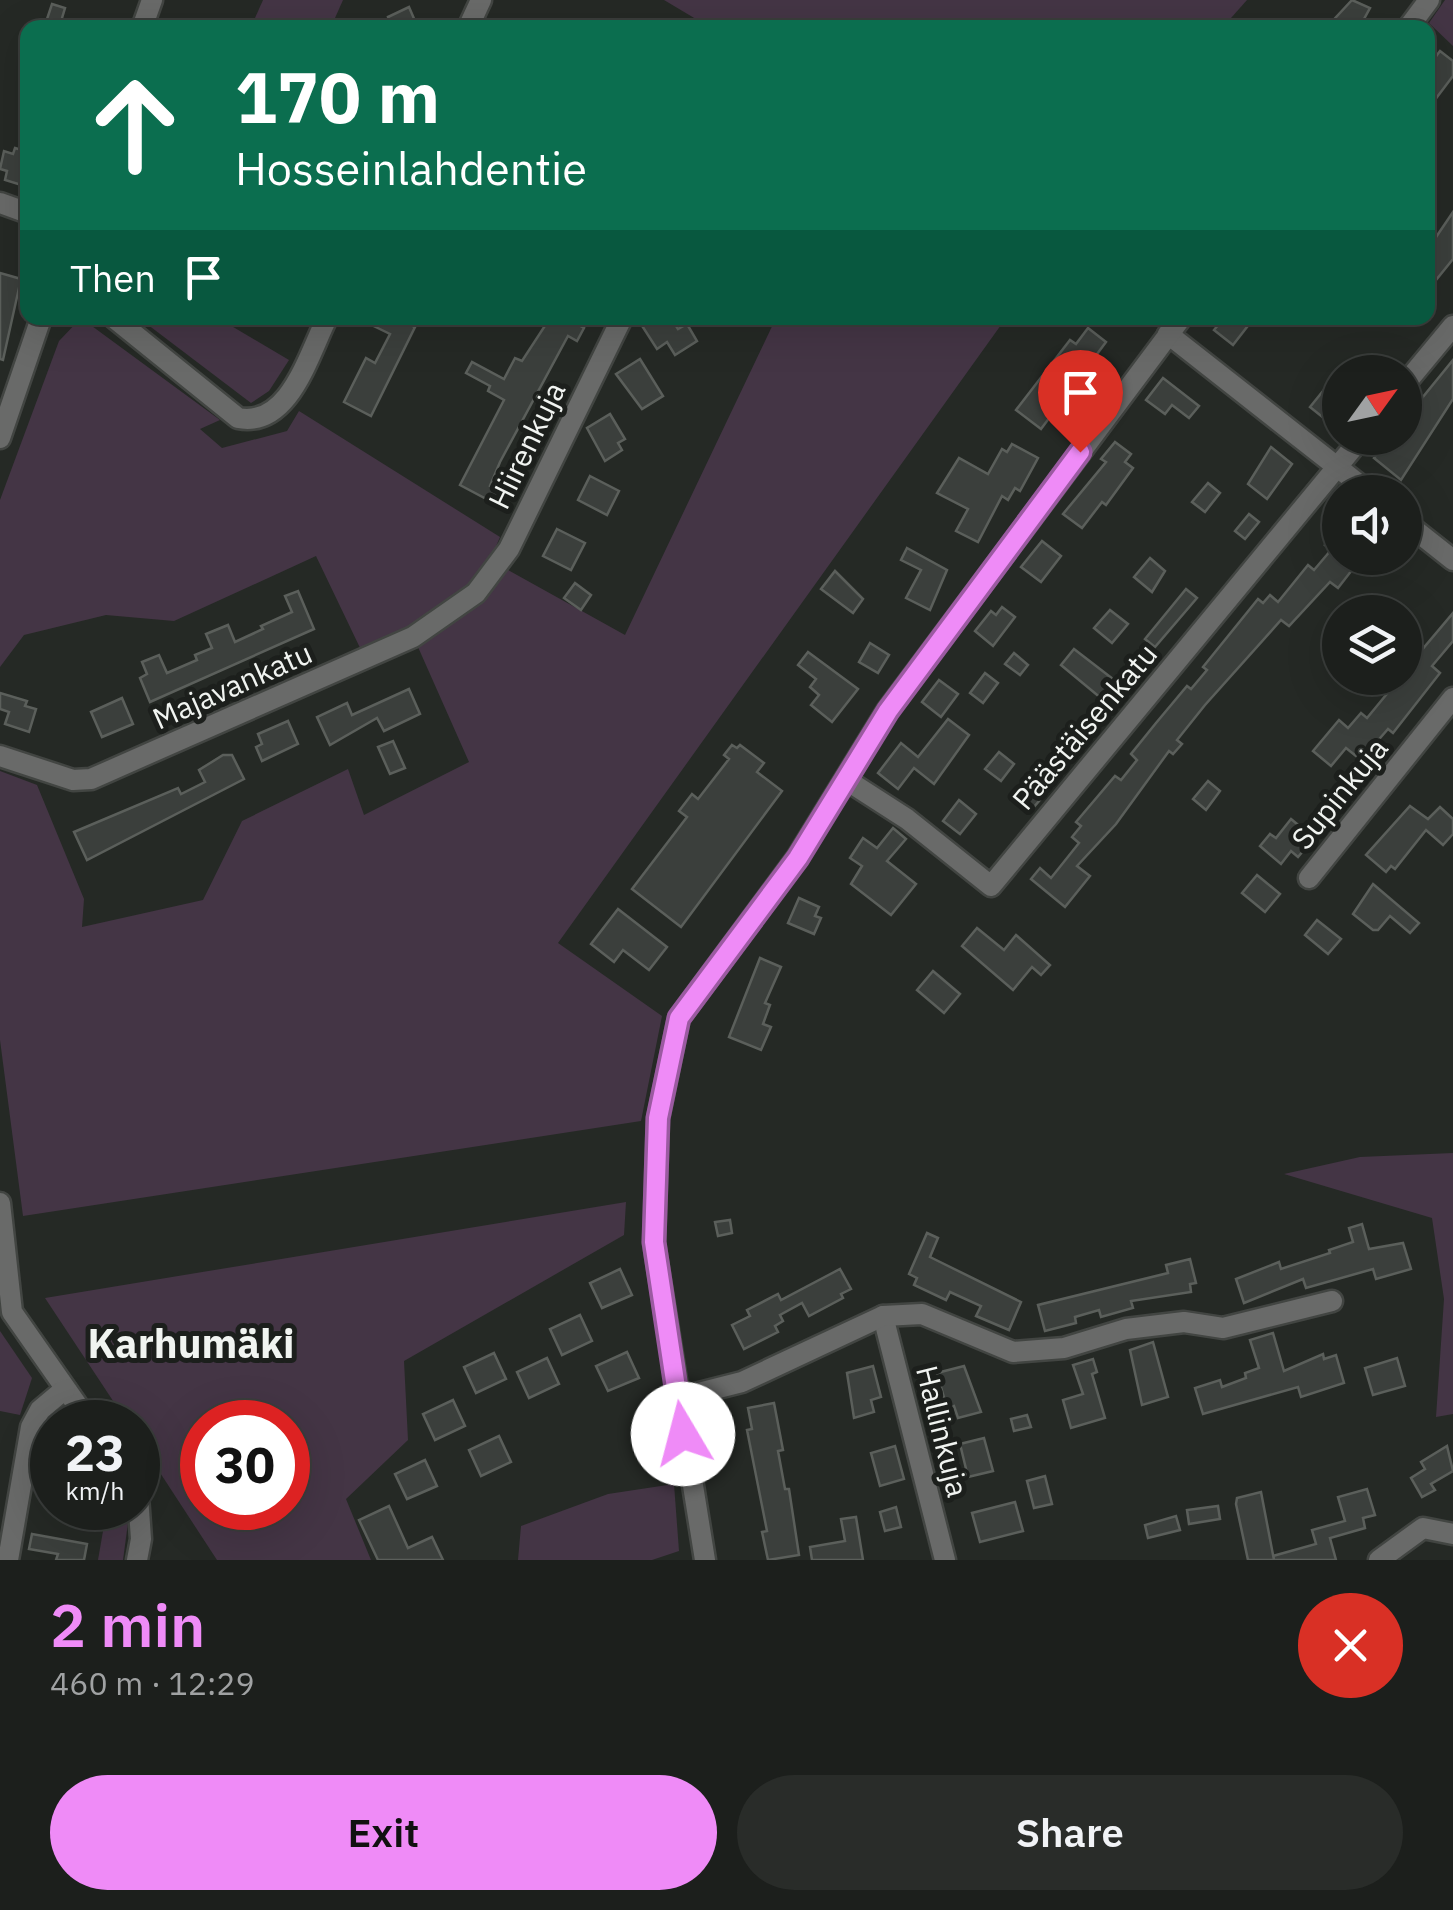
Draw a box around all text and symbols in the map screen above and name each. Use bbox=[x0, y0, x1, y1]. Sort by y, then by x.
text: 170 m bbox=[235, 51, 440, 142]
icon: ahead bbox=[70, 60, 200, 190]
text: Hosseinlahdentie bbox=[235, 139, 587, 197]
icon: arrive bbox=[176, 250, 231, 305]
text: Then bbox=[70, 253, 156, 302]
pin bbox=[1038, 350, 1123, 453]
north arrow bbox=[1322, 355, 1422, 455]
map controls bbox=[1322, 355, 1422, 695]
icon: arrive bbox=[1053, 365, 1108, 420]
street label: Hiirenkuja bbox=[479, 375, 573, 515]
button: sound bbox=[1322, 475, 1422, 575]
button: layers bbox=[1322, 595, 1422, 695]
street label: Majavankatu bbox=[146, 633, 318, 737]
street label: Päästäisenkatu bbox=[1003, 635, 1165, 817]
street label: Supinkuja bbox=[1282, 729, 1396, 857]
district label: Karhumäki bbox=[87, 1317, 295, 1369]
street label: Hallinkuja bbox=[908, 1361, 978, 1501]
position arrow bbox=[631, 1382, 735, 1486]
speed limit sign: 30 bbox=[180, 1400, 310, 1530]
text: 23 bbox=[65, 1420, 125, 1485]
text: km/h bbox=[66, 1474, 124, 1507]
text: 2 min bbox=[50, 1585, 205, 1664]
button: close bbox=[1298, 1593, 1403, 1698]
text: 460 m · 12:29 bbox=[50, 1662, 255, 1704]
button: Exit bbox=[50, 1775, 717, 1890]
button: Share bbox=[737, 1775, 1403, 1890]

